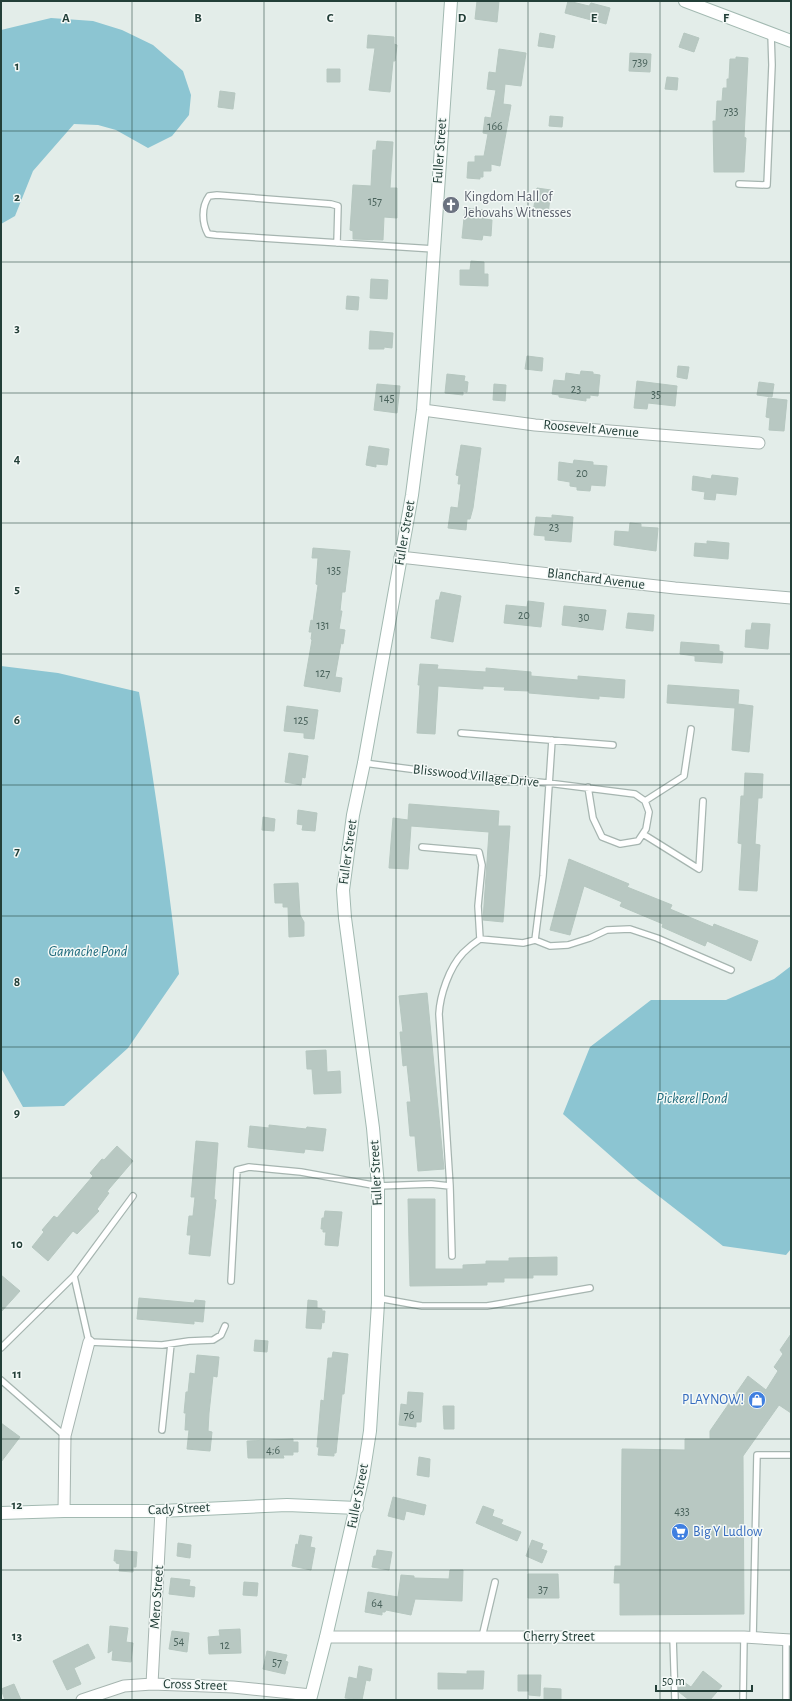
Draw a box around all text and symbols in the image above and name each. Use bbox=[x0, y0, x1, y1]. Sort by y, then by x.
text: A bbox=[62, 12, 70, 25]
text: B bbox=[194, 12, 202, 25]
text: C bbox=[327, 12, 334, 25]
text: D bbox=[458, 12, 467, 25]
text: E bbox=[591, 12, 598, 25]
text: F bbox=[723, 12, 730, 25]
house number: 739 bbox=[632, 56, 648, 68]
text: 1 bbox=[15, 60, 19, 73]
house number: 733 bbox=[724, 105, 738, 117]
street label: Fuller Street bbox=[431, 117, 449, 184]
house number: 166 bbox=[487, 120, 503, 132]
place label: Kingdom Hall of Jehovahs Witnesses bbox=[464, 190, 571, 220]
text: 2 bbox=[14, 191, 20, 204]
house number: 157 bbox=[368, 195, 382, 207]
church icon: Kingdom Hall of Jehovahs Witnesses bbox=[441, 195, 461, 215]
text: 3 bbox=[14, 322, 20, 335]
house number: 23 bbox=[571, 383, 581, 395]
house number: 35 bbox=[651, 388, 661, 400]
house number: 145 bbox=[380, 392, 394, 404]
street label: Roosevelt Avenue bbox=[543, 418, 639, 440]
text: 4 bbox=[14, 453, 21, 466]
house number: 20 bbox=[576, 467, 588, 479]
street label: Fuller Street bbox=[392, 499, 418, 567]
house number: 23 bbox=[549, 521, 559, 533]
house number: 135 bbox=[327, 564, 341, 576]
street label: Blanchard Avenue bbox=[546, 566, 646, 592]
text: 5 bbox=[14, 583, 20, 596]
house number: 20 bbox=[518, 609, 530, 621]
house number: 30 bbox=[578, 611, 590, 623]
house number: 131 bbox=[316, 619, 330, 631]
house number: 127 bbox=[316, 667, 330, 679]
text: 6 bbox=[14, 714, 20, 727]
house number: 125 bbox=[294, 714, 308, 726]
street label: Blisswood Village Drive bbox=[412, 762, 540, 790]
street label: Fuller Street bbox=[336, 818, 360, 886]
text: 7 bbox=[14, 845, 20, 858]
water label: Gamache Pond bbox=[49, 944, 128, 959]
text: 8 bbox=[14, 976, 20, 989]
water label: Pickerel Pond bbox=[656, 1091, 728, 1106]
text: 9 bbox=[14, 1107, 20, 1120]
street label: Fuller Street bbox=[367, 1139, 385, 1206]
text: 10 bbox=[11, 1238, 23, 1251]
text: 11 bbox=[12, 1368, 22, 1381]
shop icon: PLAYNOW! bbox=[747, 1390, 767, 1410]
place label: PLAYNOW! bbox=[682, 1393, 744, 1407]
house number: 76 bbox=[404, 1409, 415, 1421]
house number: 4;6 bbox=[266, 1444, 280, 1456]
street label: Fuller Street bbox=[345, 1462, 371, 1530]
text: 12 bbox=[12, 1499, 22, 1512]
street label: Cady Street bbox=[148, 1500, 211, 1518]
house number: 433 bbox=[674, 1505, 690, 1517]
supermarket icon: Big Y Ludlow bbox=[670, 1522, 690, 1542]
place label: Big Y Ludlow bbox=[693, 1525, 763, 1539]
street label: Mero Street bbox=[148, 1564, 166, 1629]
house number: 37 bbox=[538, 1583, 548, 1595]
house number: 64 bbox=[371, 1597, 383, 1609]
text: 13 bbox=[12, 1630, 23, 1643]
street label: Cherry Street bbox=[523, 1630, 595, 1644]
house number: 54 bbox=[174, 1635, 185, 1647]
house number: 12 bbox=[220, 1639, 230, 1651]
house number: 57 bbox=[272, 1656, 282, 1668]
scale bar bbox=[656, 1667, 752, 1693]
text: 50 m bbox=[662, 1675, 685, 1687]
street label: Cross Street bbox=[163, 1677, 228, 1693]

